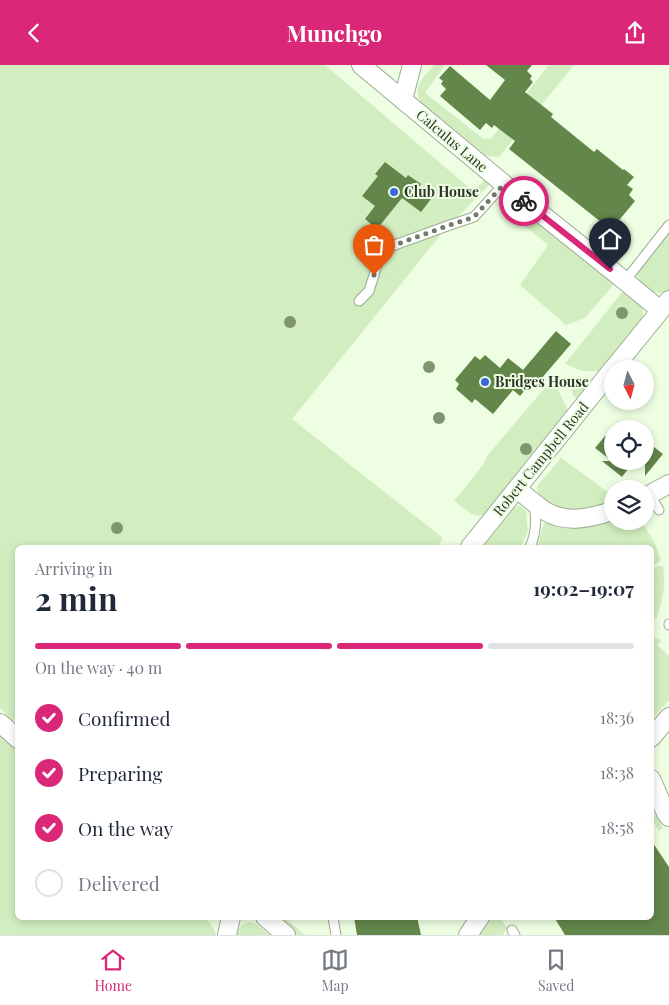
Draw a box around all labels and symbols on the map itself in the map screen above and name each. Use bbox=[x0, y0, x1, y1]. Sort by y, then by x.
street label: Calculus Lane bbox=[413, 105, 492, 176]
courier bbox=[499, 176, 549, 226]
place label: Club House bbox=[404, 182, 479, 201]
marker: Club House bbox=[388, 186, 400, 198]
pin bbox=[589, 218, 631, 269]
pin bbox=[353, 224, 395, 275]
north arrow bbox=[604, 360, 654, 410]
place label: Bridges House bbox=[495, 372, 589, 391]
marker: Bridges House bbox=[479, 376, 491, 388]
street label: Robert Campbell Road bbox=[489, 398, 593, 520]

